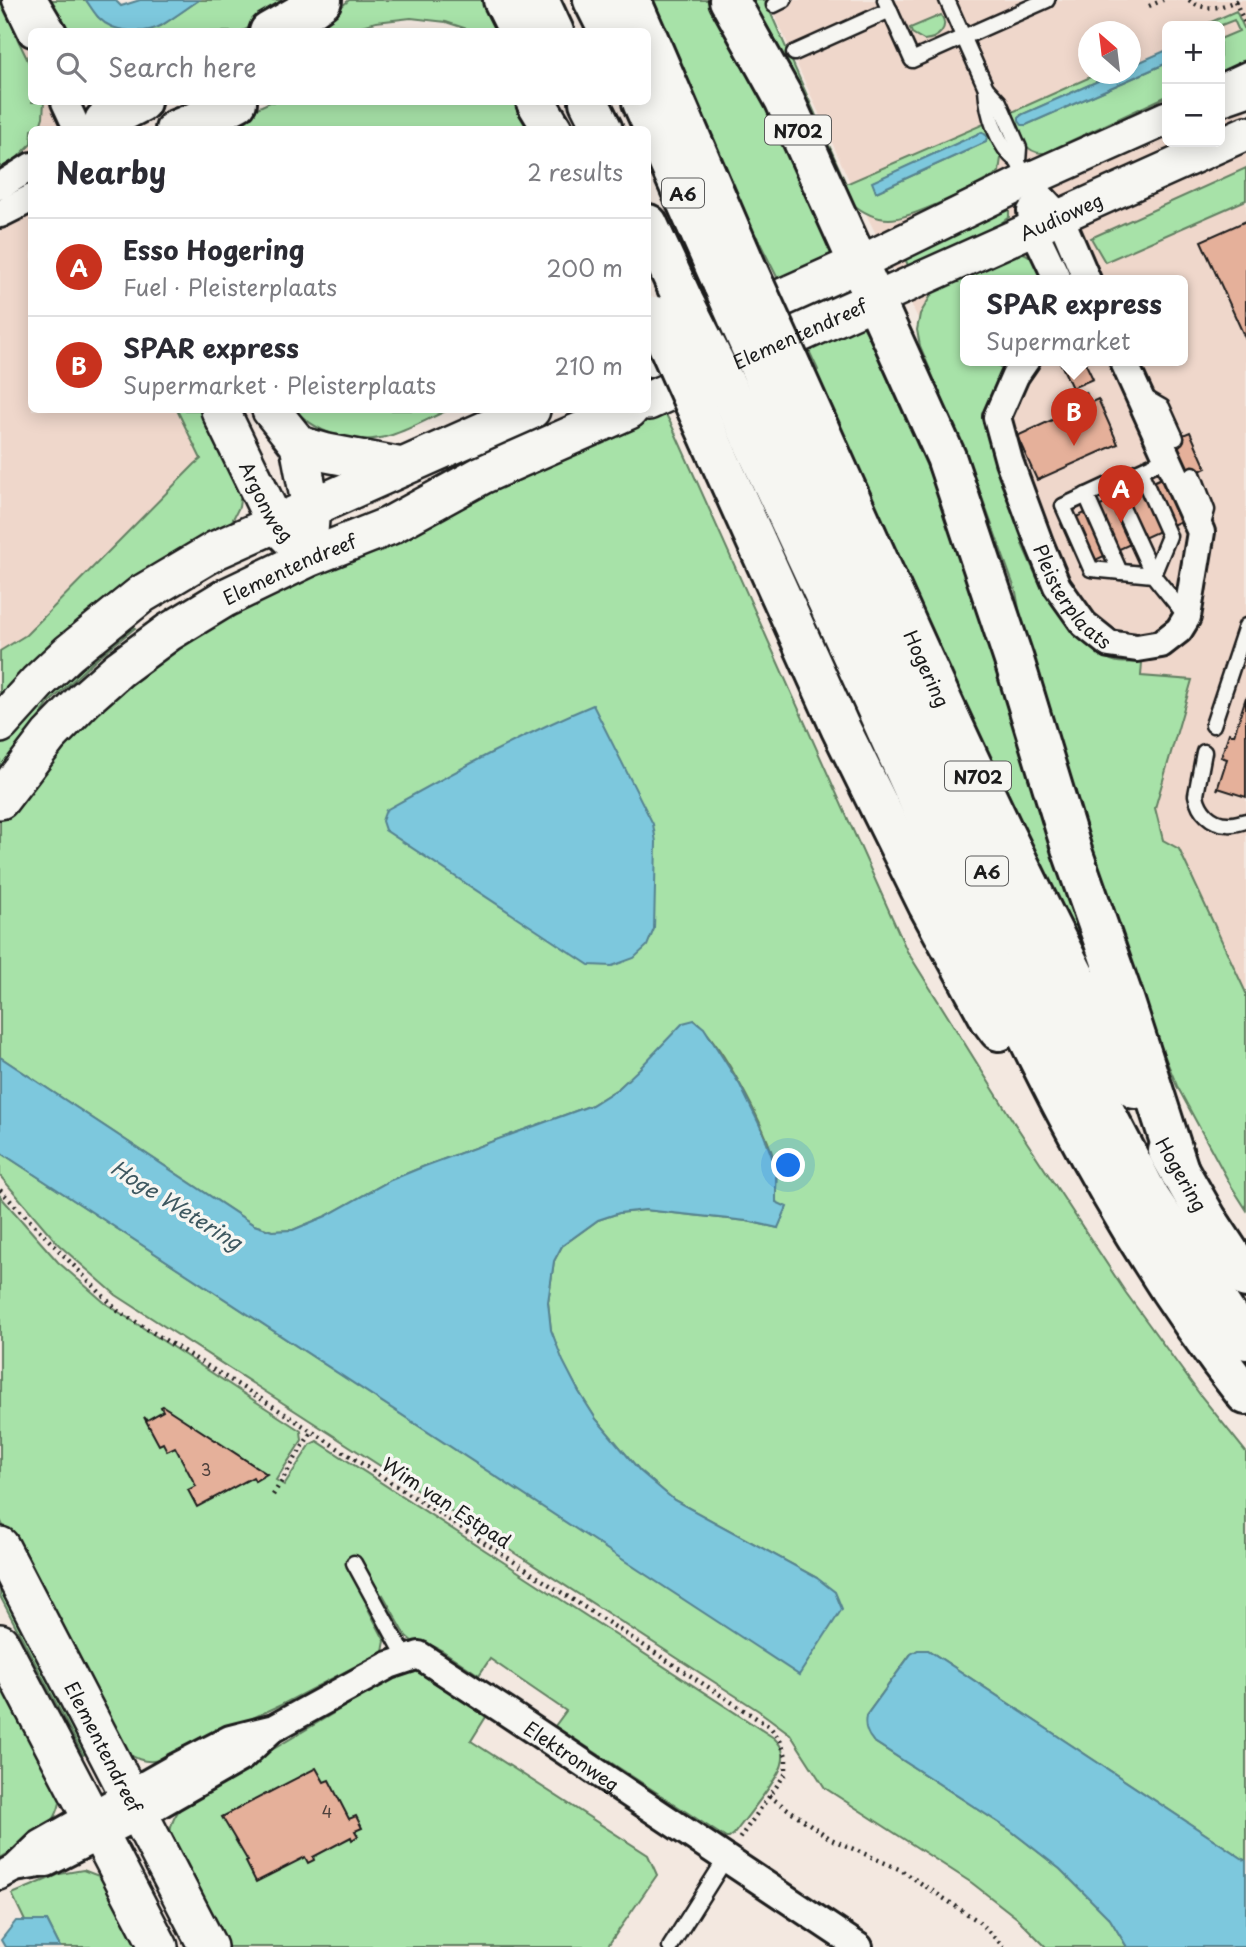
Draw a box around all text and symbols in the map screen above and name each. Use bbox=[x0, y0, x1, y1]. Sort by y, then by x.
north arrow bbox=[1078, 21, 1141, 84]
map controls bbox=[1162, 21, 1225, 147]
button: + bbox=[1162, 21, 1225, 84]
search box bbox=[28, 28, 651, 105]
text: Search here bbox=[108, 47, 257, 86]
icon: search bbox=[52, 48, 90, 86]
button: − bbox=[1162, 84, 1225, 147]
road number: N702 bbox=[765, 116, 831, 145]
text: Nearby bbox=[56, 149, 166, 194]
text: 2 results bbox=[527, 154, 623, 189]
road number: A6 bbox=[662, 178, 704, 208]
street label: Audioweg bbox=[1015, 185, 1107, 247]
text: Esso Hogering bbox=[123, 230, 304, 269]
text: A bbox=[70, 250, 88, 285]
text: 200 m bbox=[546, 250, 623, 285]
text: Fuel · Pleisterplaats bbox=[123, 269, 337, 304]
popup bbox=[960, 275, 1188, 366]
text: SPAR express bbox=[986, 284, 1162, 323]
street label: Elementendreef bbox=[728, 291, 872, 375]
text: Supermarket bbox=[986, 323, 1130, 358]
text: SPAR express bbox=[123, 328, 299, 367]
text: B bbox=[71, 348, 87, 383]
text: 210 m bbox=[555, 348, 623, 383]
text: Supermarket · Pleisterplaats bbox=[123, 367, 436, 402]
pin: B bbox=[1051, 388, 1097, 446]
street label: Argonweg bbox=[233, 456, 300, 548]
pin: A bbox=[1098, 465, 1144, 523]
street label: Elementendreef bbox=[218, 526, 361, 611]
street label: Pleisterplaats bbox=[1027, 540, 1118, 655]
street label: Hogering bbox=[897, 625, 957, 711]
road number: N702 bbox=[945, 762, 1011, 790]
road number: A6 bbox=[966, 856, 1008, 886]
street label: Hogering bbox=[1149, 1131, 1215, 1217]
your location bbox=[771, 1148, 805, 1182]
water label: Hoge Wetering bbox=[105, 1151, 250, 1258]
street label: Wim van Estpad bbox=[377, 1450, 517, 1555]
house number: 3 bbox=[201, 1457, 211, 1481]
street label: Elementendreef bbox=[58, 1676, 150, 1818]
street label: Elektronweg bbox=[519, 1714, 625, 1798]
house number: 4 bbox=[322, 1799, 332, 1823]

